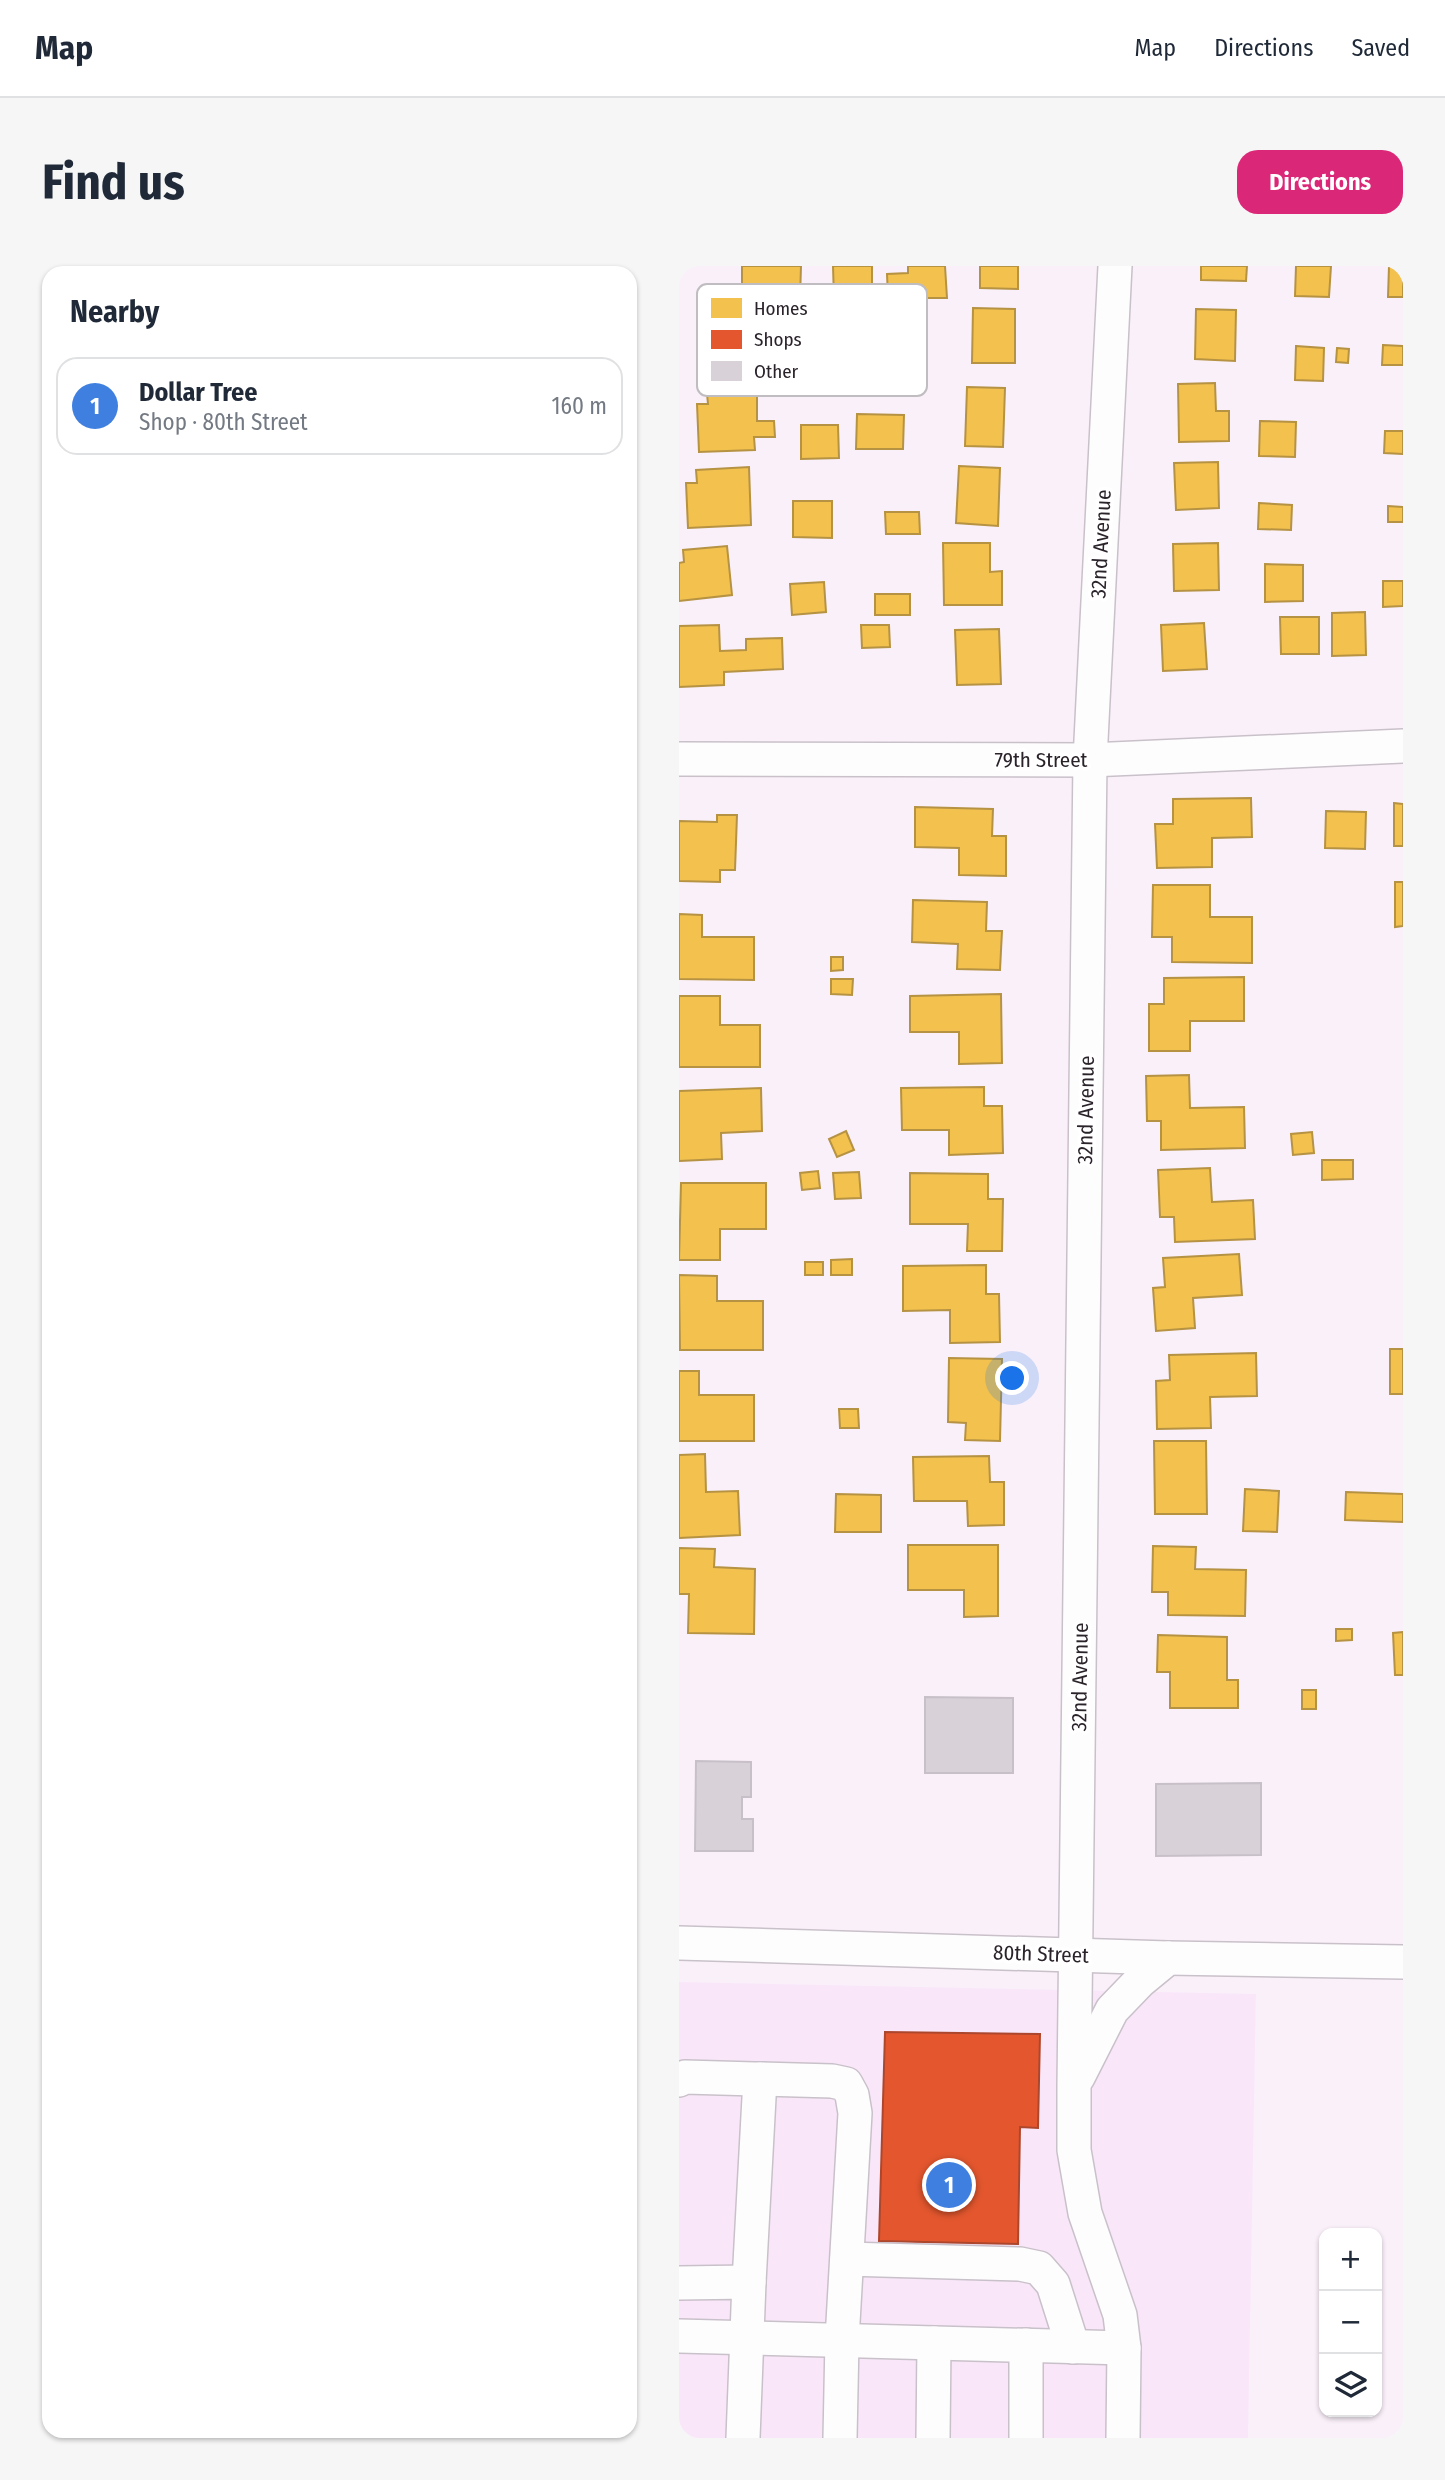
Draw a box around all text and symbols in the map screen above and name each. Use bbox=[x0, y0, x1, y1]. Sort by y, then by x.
text: Map bbox=[35, 28, 93, 68]
text: Map bbox=[1135, 34, 1176, 62]
text: Directions bbox=[1214, 34, 1313, 62]
text: Saved bbox=[1351, 34, 1410, 62]
button: Directions bbox=[1237, 150, 1403, 214]
text: Find us bbox=[42, 153, 185, 212]
legend bbox=[697, 284, 927, 396]
text: Nearby bbox=[70, 294, 159, 330]
text: Homes bbox=[754, 297, 808, 320]
text: Shops bbox=[754, 328, 802, 351]
text: Other bbox=[754, 360, 799, 383]
text: Dollar Tree bbox=[139, 377, 257, 408]
text: 1 bbox=[90, 392, 100, 420]
text: 160 m bbox=[552, 392, 607, 420]
text: Shop · 80th Street bbox=[139, 408, 308, 436]
street label: 32nd Avenue bbox=[1085, 489, 1117, 599]
street label: 79th Street bbox=[995, 747, 1088, 773]
street label: 32nd Avenue bbox=[1072, 1055, 1100, 1165]
your location bbox=[995, 1361, 1029, 1395]
street label: 32nd Avenue bbox=[1066, 1622, 1094, 1732]
street label: 80th Street bbox=[993, 1939, 1090, 1969]
pin: 1 bbox=[926, 2159, 972, 2211]
map controls bbox=[1319, 2228, 1382, 2417]
button: + bbox=[1319, 2228, 1382, 2291]
button: − bbox=[1319, 2291, 1382, 2354]
button: layers bbox=[1319, 2354, 1382, 2417]

